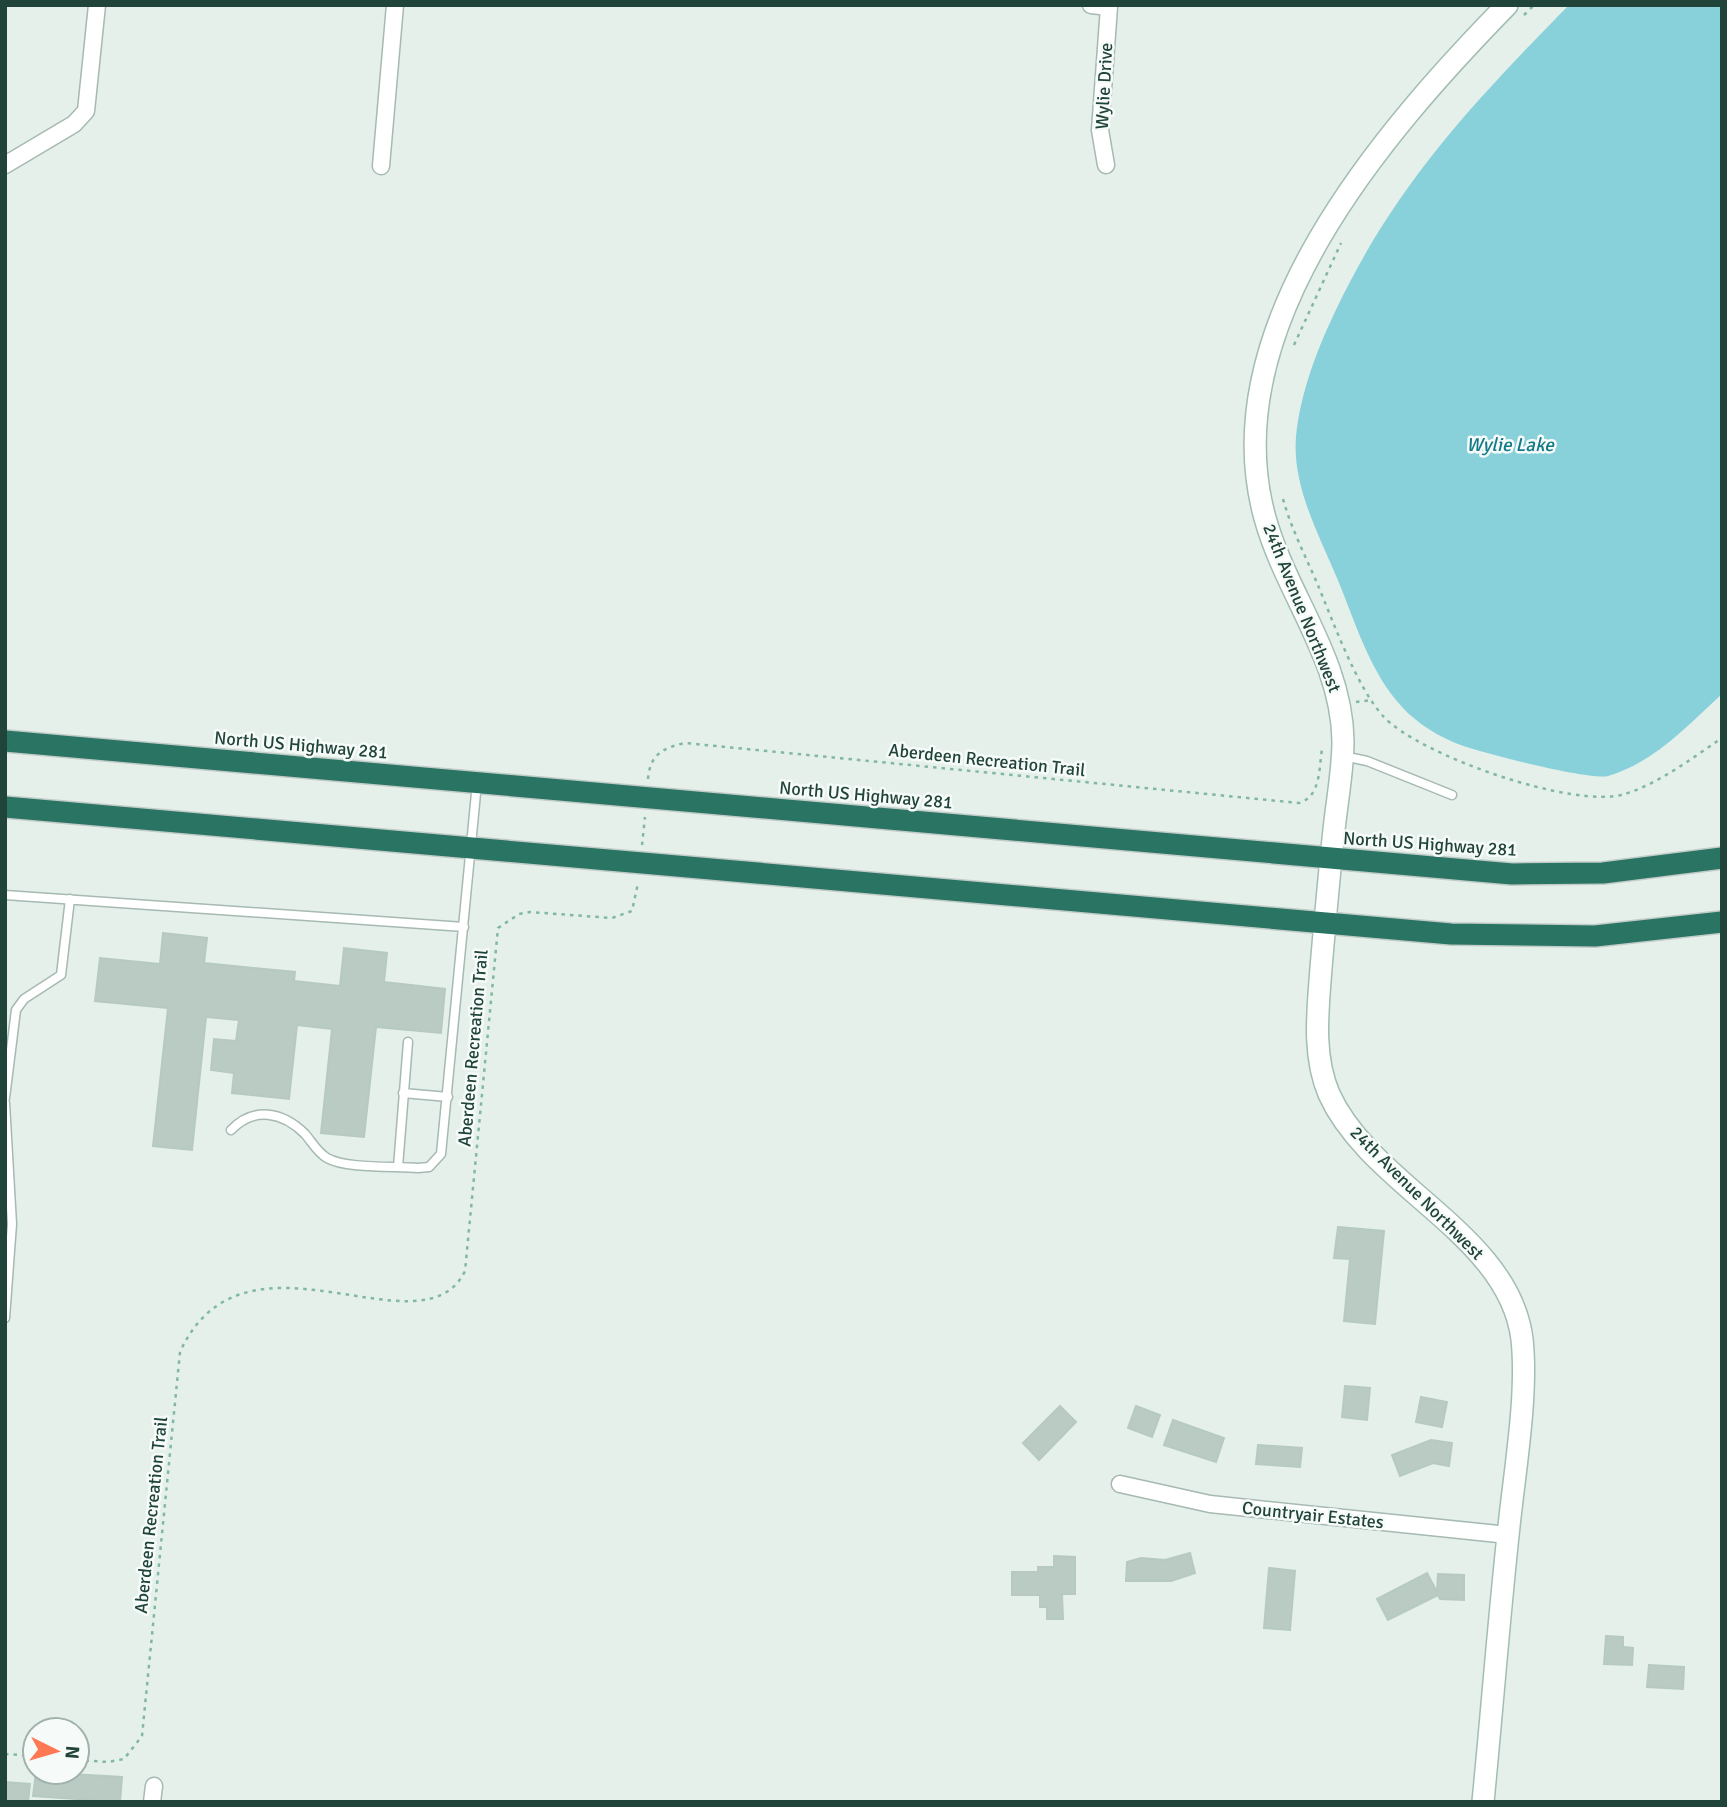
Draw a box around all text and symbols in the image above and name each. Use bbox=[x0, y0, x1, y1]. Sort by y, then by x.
street label: Wylie Drive bbox=[1091, 42, 1117, 130]
water label: Wylie Lake bbox=[1466, 433, 1555, 457]
street label: 24th Avenue Northwest bbox=[1258, 520, 1346, 696]
street label: North US Highway 281 bbox=[213, 726, 389, 764]
street label: Aberdeen Recreation Trail bbox=[887, 739, 1087, 781]
street label: North US Highway 281 bbox=[778, 776, 954, 814]
street label: North US Highway 281 bbox=[1342, 827, 1518, 861]
street label: Aberdeen Recreation Trail bbox=[453, 948, 493, 1148]
street label: 24th Avenue Northwest bbox=[1346, 1122, 1488, 1264]
street label: Aberdeen Recreation Trail bbox=[130, 1415, 172, 1615]
street label: Countryair Estates bbox=[1241, 1497, 1385, 1533]
north arrow bbox=[21, 1716, 91, 1786]
text: N bbox=[59, 1745, 84, 1760]

